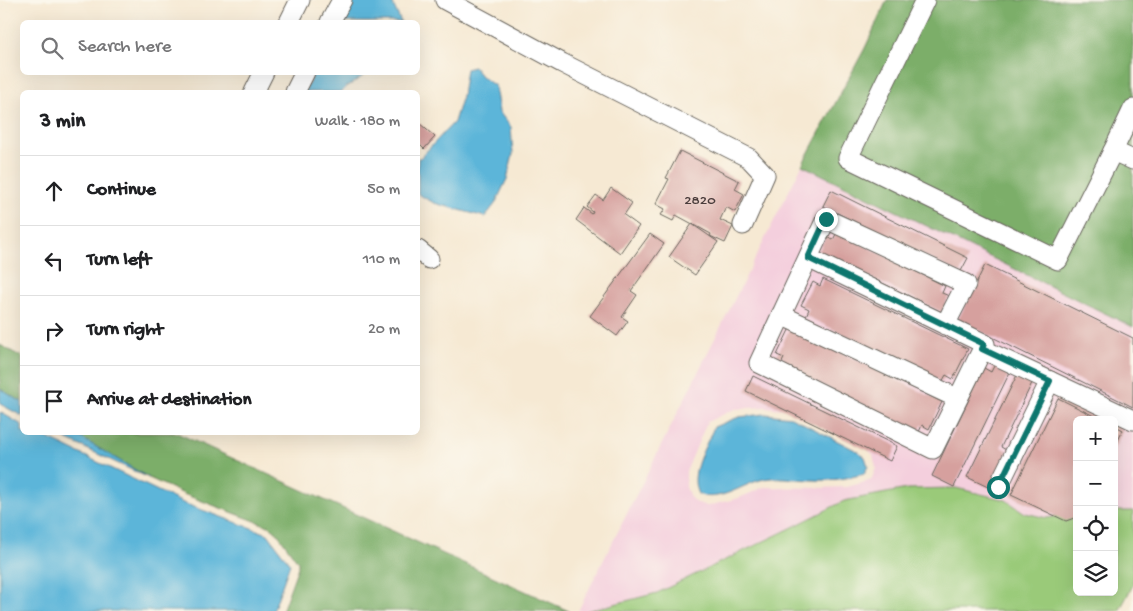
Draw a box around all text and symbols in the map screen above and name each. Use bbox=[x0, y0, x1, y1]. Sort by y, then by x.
search box bbox=[20, 20, 420, 75]
icon: search bbox=[38, 34, 66, 62]
text: Search here bbox=[78, 36, 172, 59]
text: 3 min bbox=[40, 110, 85, 135]
text: Walk · 180 m bbox=[315, 113, 400, 132]
icon: ahead bbox=[40, 177, 68, 205]
text: Continue bbox=[87, 179, 156, 202]
text: 50 m bbox=[367, 181, 400, 200]
house number: 2820 bbox=[684, 192, 716, 210]
route end bbox=[815, 208, 838, 231]
icon: left bbox=[40, 247, 68, 275]
text: Turn left bbox=[87, 249, 151, 272]
text: 110 m bbox=[363, 251, 400, 270]
icon: right bbox=[40, 317, 68, 345]
text: Turn right bbox=[87, 319, 163, 342]
text: 20 m bbox=[368, 321, 400, 340]
icon: arrive bbox=[40, 387, 68, 415]
text: Arrive at destination bbox=[87, 389, 251, 412]
map controls bbox=[1073, 416, 1118, 596]
button: + bbox=[1073, 416, 1118, 461]
button: − bbox=[1073, 461, 1118, 506]
route start bbox=[987, 476, 1010, 499]
button: locate bbox=[1073, 506, 1118, 551]
button: layers bbox=[1073, 551, 1118, 596]

